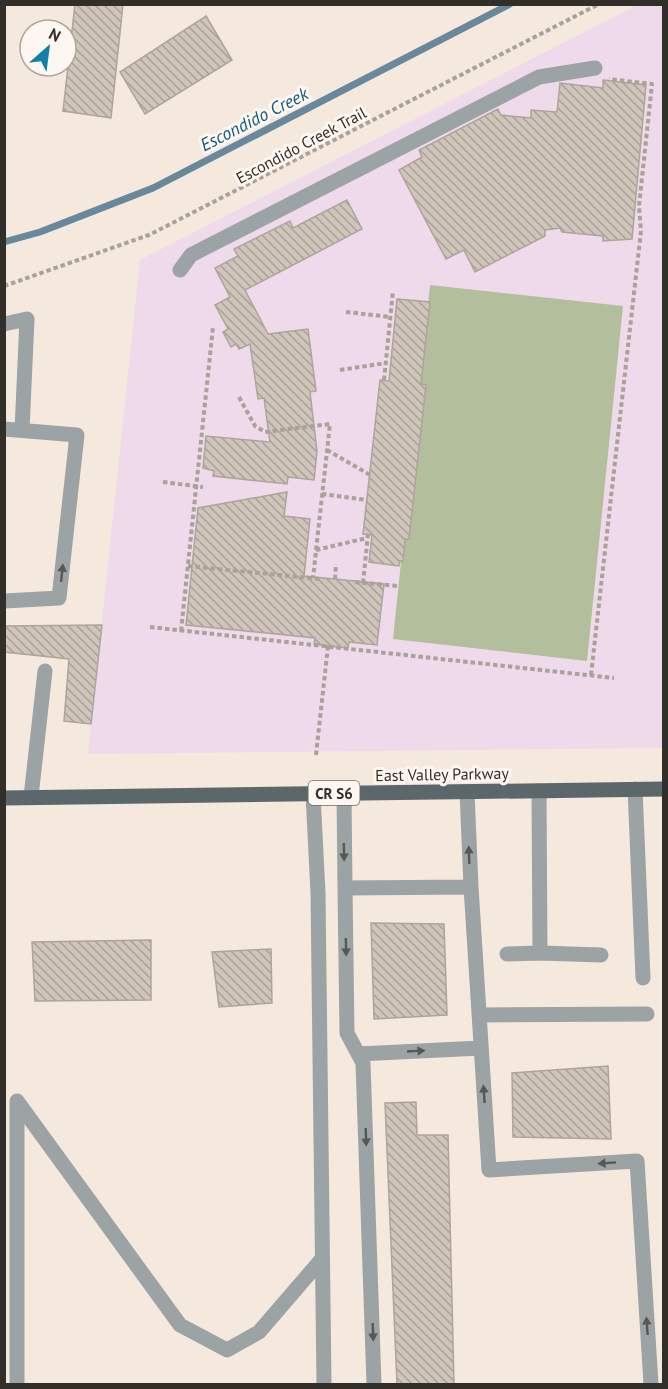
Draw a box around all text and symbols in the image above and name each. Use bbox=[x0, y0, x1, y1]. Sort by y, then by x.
north arrow bbox=[18, 18, 78, 78]
text: N bbox=[46, 23, 64, 46]
water label: Escondido Creek bbox=[196, 81, 313, 156]
street label: Escondido Creek Trail bbox=[232, 102, 370, 188]
one-way arrow bbox=[57, 563, 66, 582]
street label: East Valley Parkway bbox=[375, 763, 509, 785]
road number: CR S6 bbox=[308, 781, 360, 805]
one-way arrow bbox=[339, 842, 349, 861]
one-way arrow bbox=[465, 845, 474, 864]
one-way arrow bbox=[341, 937, 350, 956]
one-way arrow bbox=[407, 1046, 426, 1055]
one-way arrow bbox=[480, 1084, 489, 1103]
one-way arrow bbox=[361, 1128, 370, 1147]
one-way arrow bbox=[598, 1158, 617, 1167]
one-way arrow bbox=[642, 1317, 652, 1336]
one-way arrow bbox=[368, 1323, 377, 1342]

